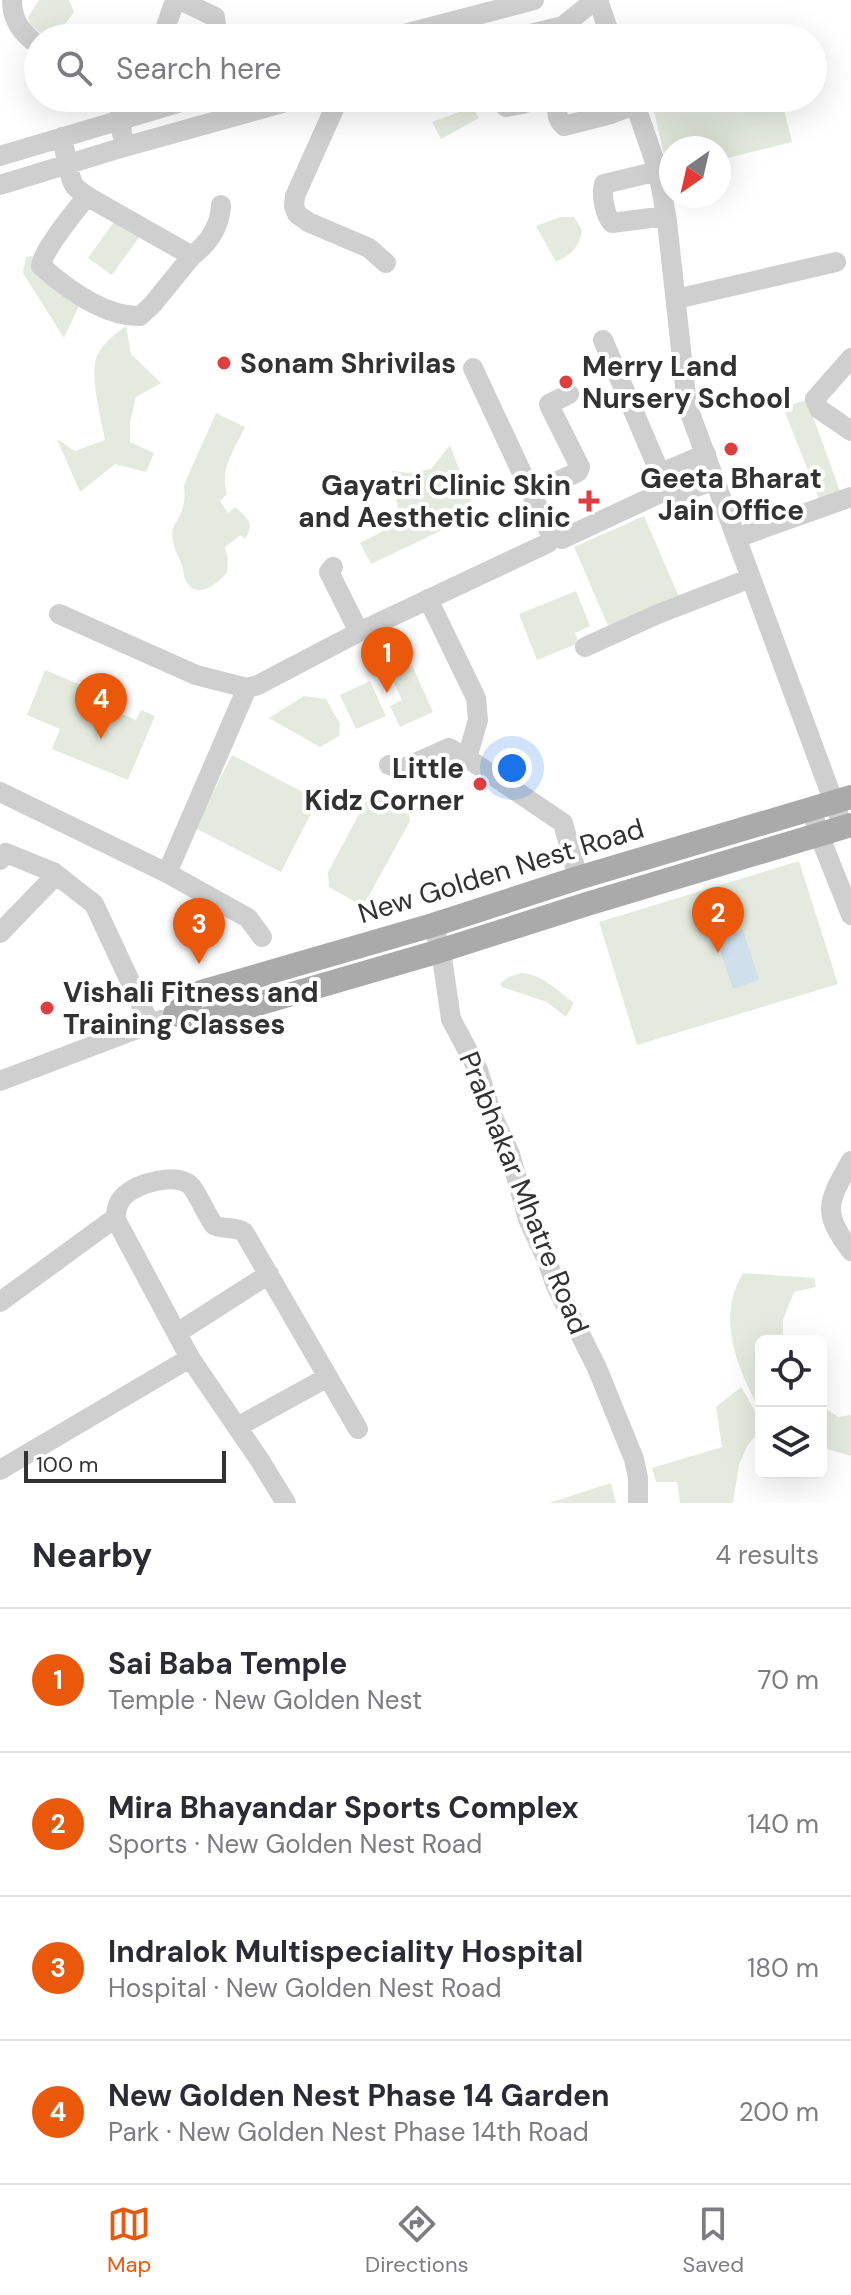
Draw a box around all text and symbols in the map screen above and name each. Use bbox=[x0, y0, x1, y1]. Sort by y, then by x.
search box bbox=[24, 24, 827, 112]
icon: search bbox=[52, 46, 96, 90]
text: Search here bbox=[116, 49, 282, 88]
north arrow bbox=[659, 136, 731, 208]
place label: Sonam Shrivilas bbox=[240, 345, 456, 382]
place label: Merry Land Nursery School bbox=[582, 348, 791, 417]
marker: Sonam Shrivilas bbox=[215, 354, 233, 372]
marker: Merry Land Nursery School bbox=[557, 373, 575, 391]
marker: Geeta Bharat Jain Office bbox=[722, 440, 740, 458]
place label: Geeta Bharat Jain Office bbox=[640, 460, 822, 529]
place label: Gayatri Clinic Skin and Aesthetic clinic bbox=[298, 467, 571, 536]
marker: Gayatri Clinic Skin and Aesthetic clinic bbox=[578, 490, 600, 512]
pin: 1 bbox=[361, 627, 413, 693]
pin: 4 bbox=[75, 673, 127, 739]
your location bbox=[492, 748, 532, 788]
place label: Little Kidz Corner bbox=[305, 750, 464, 819]
marker: Little Kidz Corner bbox=[471, 775, 489, 793]
street label: New Golden Nest Road bbox=[354, 810, 648, 932]
pin: 2 bbox=[692, 887, 744, 953]
pin: 3 bbox=[173, 898, 225, 964]
place label: Vishali Fitness and Training Classes bbox=[63, 974, 319, 1043]
marker: Vishali Fitness and Training Classes bbox=[38, 999, 56, 1017]
street label: Prabhakar Mhatre Road bbox=[450, 1046, 598, 1340]
map controls bbox=[755, 1335, 827, 1479]
button: locate bbox=[755, 1335, 827, 1407]
button: layers bbox=[755, 1407, 827, 1479]
scale bar bbox=[24, 1447, 226, 1483]
text: 100 m bbox=[36, 1450, 98, 1479]
text: Nearby bbox=[32, 1533, 152, 1578]
text: 4 results bbox=[715, 1538, 819, 1572]
text: Sai Baba Temple bbox=[108, 1644, 347, 1683]
text: 1 bbox=[53, 1663, 63, 1697]
text: 70 m bbox=[758, 1663, 819, 1697]
text: Temple · New Golden Nest bbox=[108, 1683, 422, 1717]
text: Mira Bhayandar Sports Complex bbox=[108, 1788, 579, 1827]
text: 2 bbox=[50, 1807, 66, 1841]
text: 140 m bbox=[747, 1807, 819, 1841]
text: Sports · New Golden Nest Road bbox=[108, 1827, 482, 1861]
text: Indralok Multispeciality Hospital bbox=[108, 1932, 583, 1971]
text: 3 bbox=[50, 1951, 66, 1985]
text: 180 m bbox=[747, 1951, 819, 1985]
text: Hospital · New Golden Nest Road bbox=[108, 1971, 501, 2005]
text: New Golden Nest Phase 14 Garden bbox=[108, 2076, 610, 2115]
text: 4 bbox=[50, 2095, 66, 2129]
text: 200 m bbox=[739, 2095, 819, 2129]
text: Park · New Golden Nest Phase 14th Road bbox=[108, 2115, 589, 2149]
tab: Map bbox=[107, 2202, 151, 2279]
tab: Directions bbox=[365, 2202, 469, 2279]
tab: Saved bbox=[682, 2202, 744, 2279]

